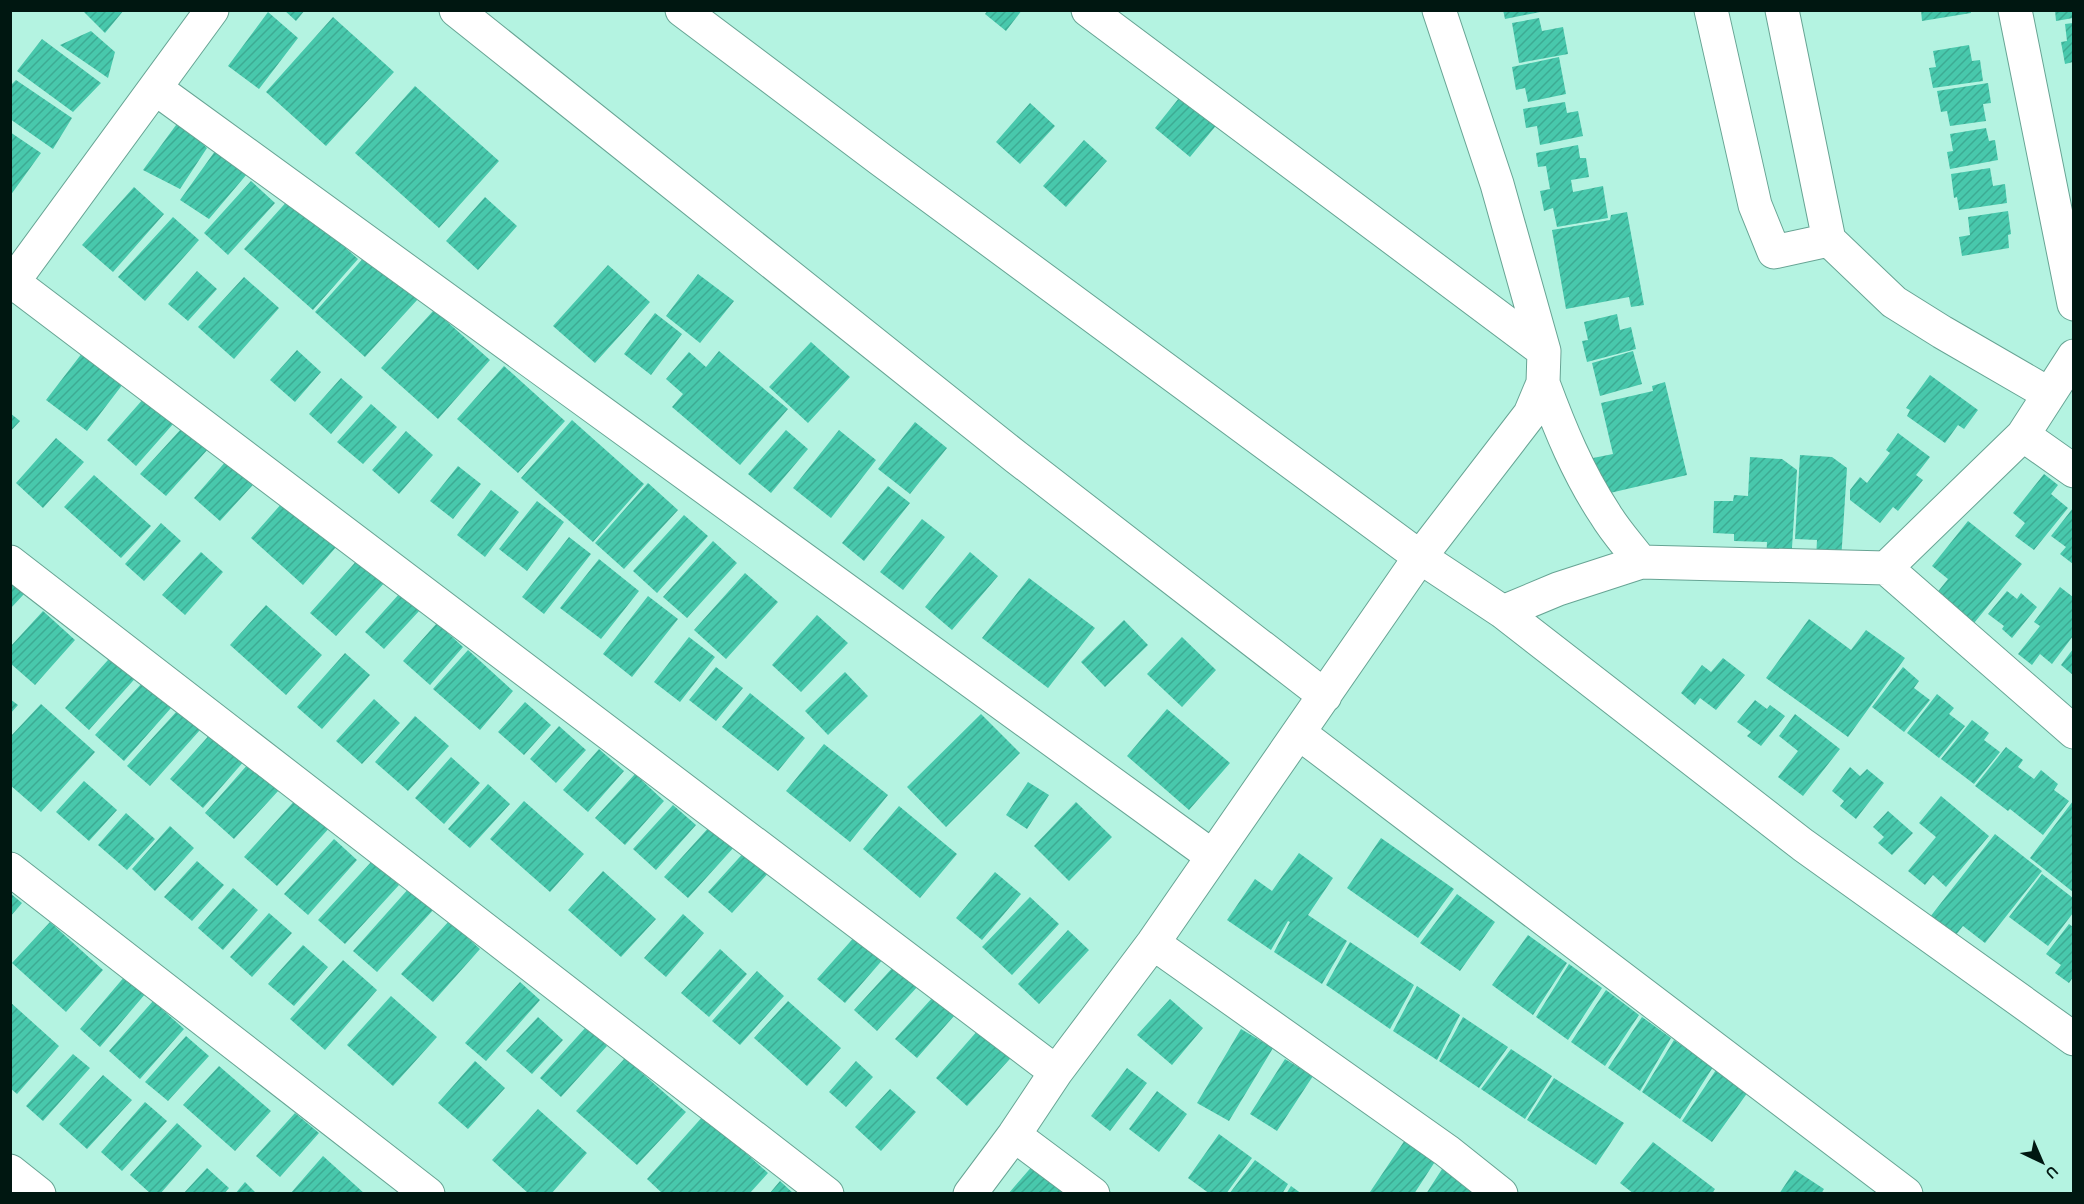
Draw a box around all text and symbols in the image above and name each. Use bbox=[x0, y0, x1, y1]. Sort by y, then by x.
north arrow bbox=[2012, 1132, 2072, 1192]
text: U bbox=[2042, 1162, 2063, 1183]

